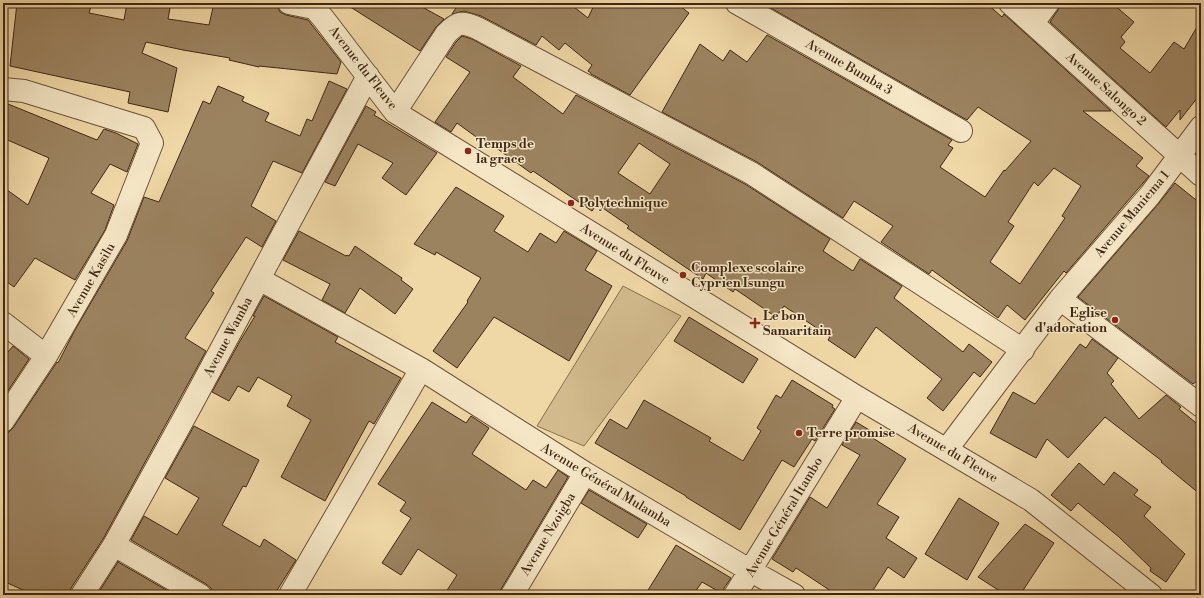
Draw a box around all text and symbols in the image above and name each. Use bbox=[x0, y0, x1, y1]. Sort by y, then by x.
street label: Avenue du Fleuve bbox=[325, 22, 401, 114]
street label: Avenue Bumba 3 bbox=[802, 35, 895, 98]
street label: Avenue Salongo 2 bbox=[1062, 48, 1149, 129]
place label: Temps de la grace bbox=[476, 136, 534, 167]
marker: Temps de la grace bbox=[463, 146, 473, 156]
street label: Avenue Maniema 1 bbox=[1090, 167, 1173, 261]
place label: Polytechnique bbox=[579, 195, 668, 211]
marker: Polytechnique bbox=[566, 198, 576, 208]
street label: Avenue du Fleuve bbox=[577, 220, 673, 288]
street label: Avenue Kasilu bbox=[63, 239, 119, 321]
place label: Complexe scolaire Cyprien Isungu bbox=[691, 260, 804, 291]
marker: Complexe scolaire Cyprien Isungu bbox=[678, 270, 688, 280]
street label: Avenue Wamba bbox=[200, 294, 256, 381]
place label: Eglise d'adoration bbox=[1035, 305, 1107, 336]
place label: Le bon Samaritain bbox=[763, 308, 831, 339]
marker: Eglise d'adoration bbox=[1110, 315, 1120, 325]
marker: Le bon Samaritain bbox=[750, 318, 760, 328]
street label: Avenue du Fleuve bbox=[904, 419, 1001, 486]
place label: Terre promise bbox=[807, 425, 895, 441]
marker: Terre promise bbox=[794, 428, 804, 438]
street label: Avenue Général Mulamba bbox=[537, 439, 674, 531]
street label: Avenue Général Itambo bbox=[741, 454, 826, 581]
street label: Avenue Nzoigba bbox=[516, 489, 579, 579]

